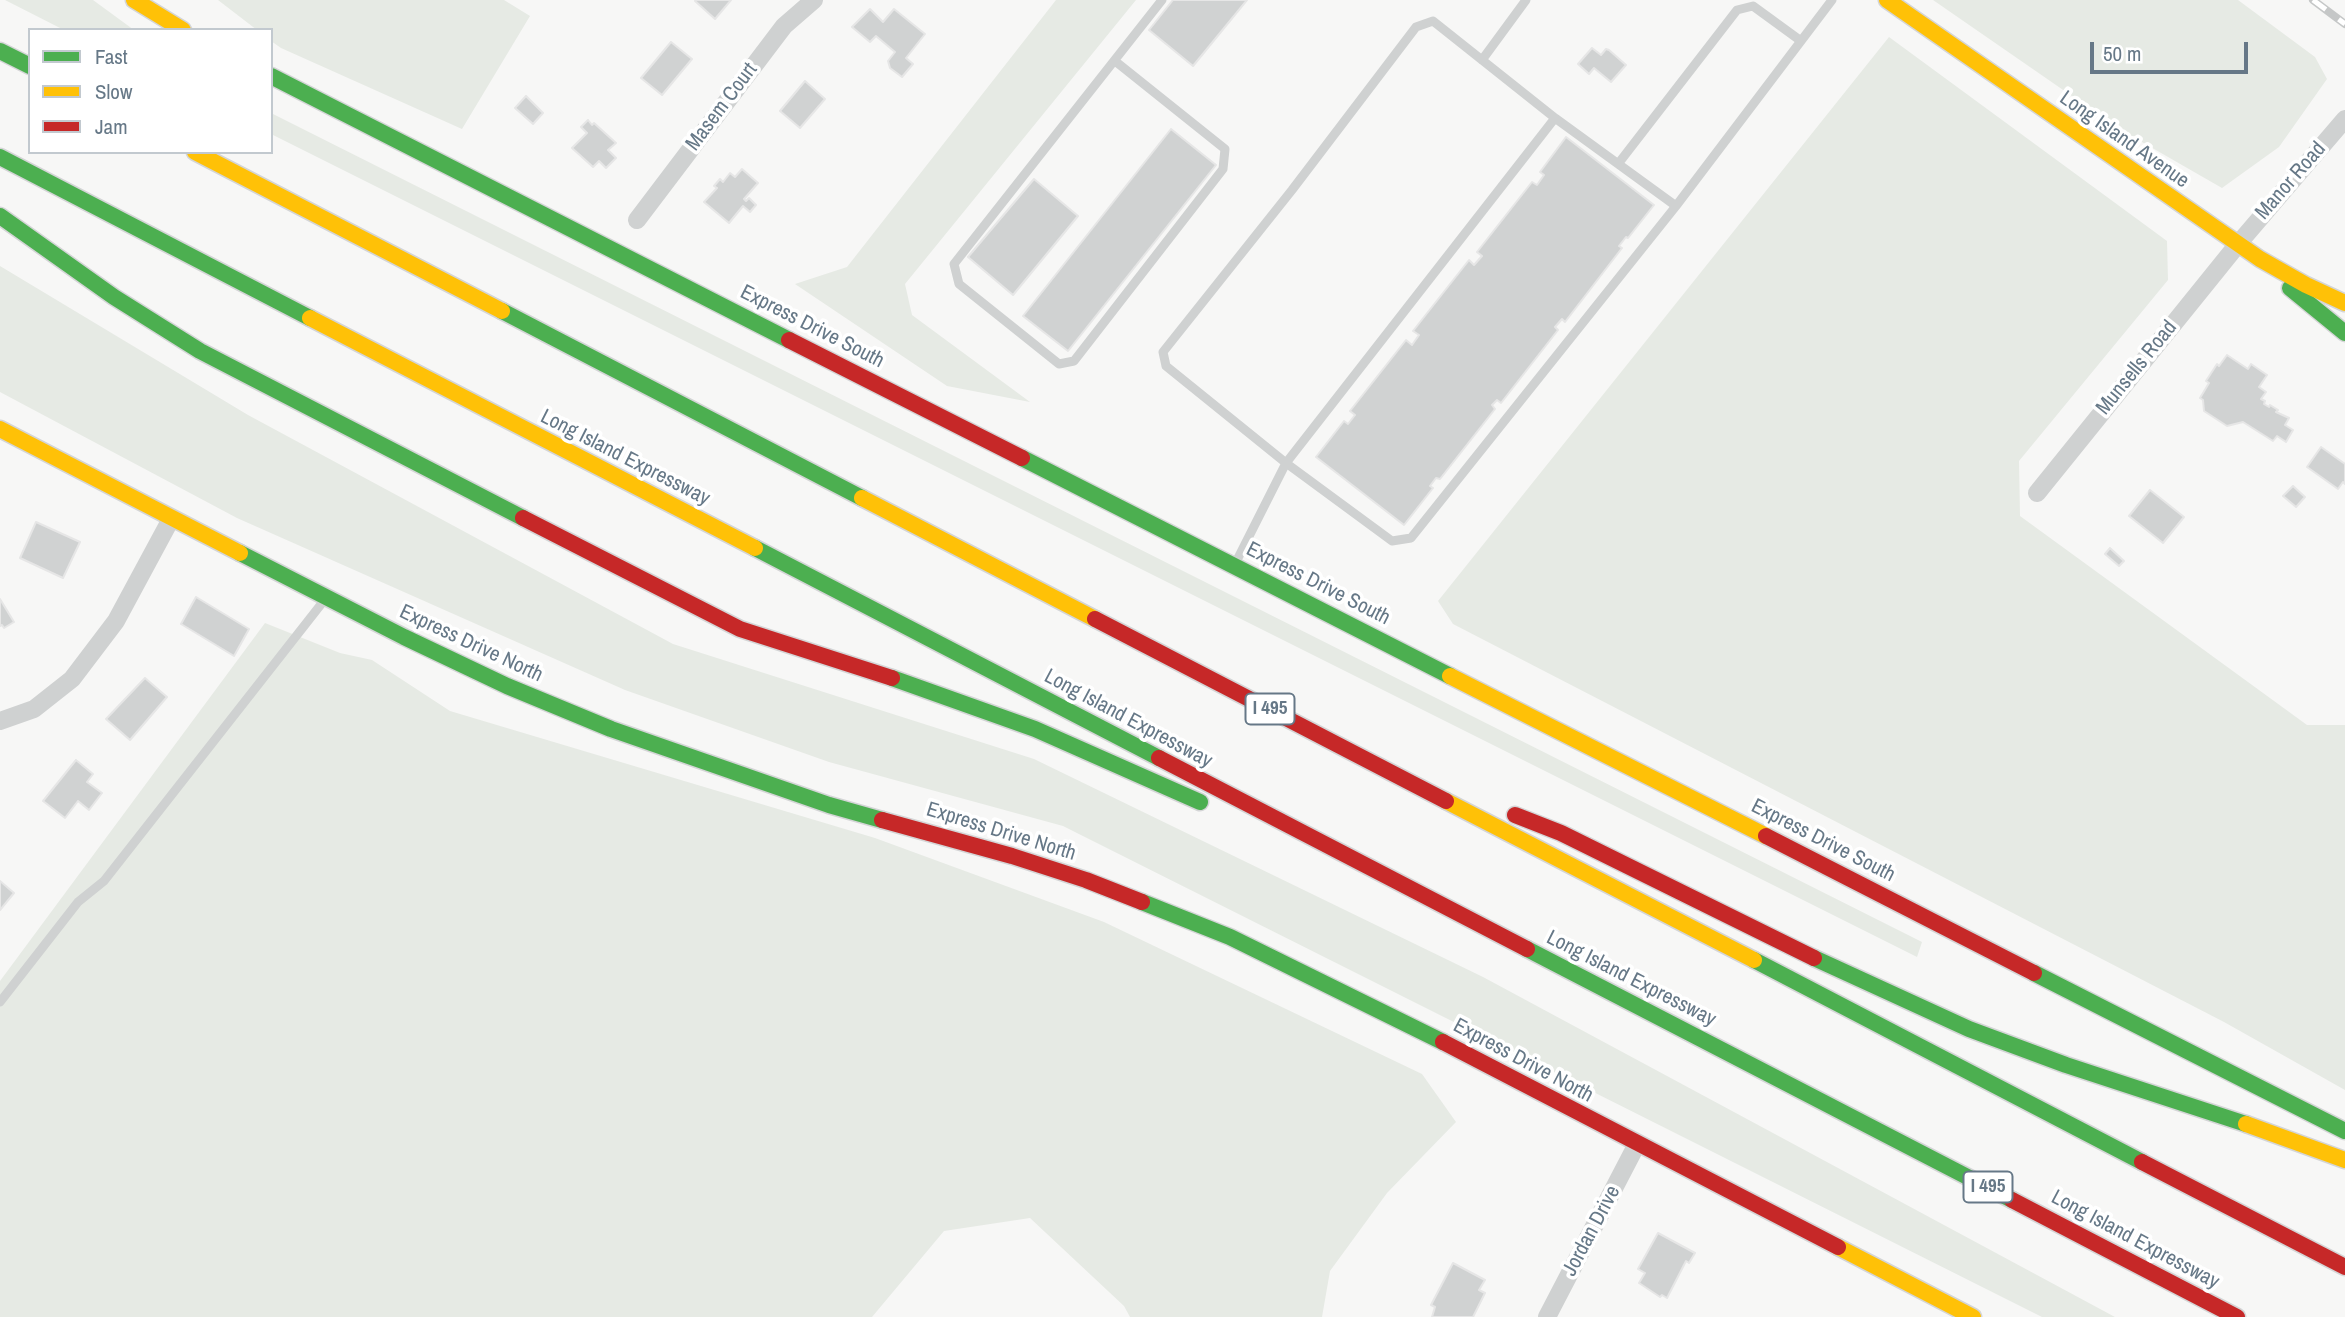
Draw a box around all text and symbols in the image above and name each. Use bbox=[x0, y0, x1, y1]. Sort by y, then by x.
legend bbox=[28, 28, 273, 154]
scale bar bbox=[2093, 28, 2250, 72]
text: 50 m bbox=[2103, 39, 2141, 68]
text: Fast bbox=[95, 42, 128, 71]
street label: Masem Court bbox=[681, 58, 763, 156]
text: Slow bbox=[95, 77, 132, 106]
street label: Long Island Avenue bbox=[2055, 86, 2193, 194]
text: Jam bbox=[95, 112, 128, 141]
street label: Manor Road bbox=[2250, 137, 2332, 225]
street label: Express Drive South bbox=[736, 280, 888, 374]
street label: Munsells Road bbox=[2091, 316, 2183, 420]
street label: Long Island Expressway bbox=[536, 404, 714, 512]
street label: Express Drive South bbox=[1242, 537, 1394, 631]
street label: Express Drive North bbox=[395, 600, 547, 688]
street label: Long Island Expressway bbox=[1040, 664, 1216, 774]
road number: I 495 bbox=[1246, 694, 1294, 724]
street label: Express Drive South bbox=[1747, 794, 1899, 888]
street label: Express Drive North bbox=[923, 797, 1079, 867]
street label: Long Island Expressway bbox=[1542, 925, 1720, 1033]
street label: Express Drive North bbox=[1449, 1013, 1597, 1109]
road number: I 495 bbox=[1964, 1172, 2012, 1203]
street label: Jordan Drive bbox=[1558, 1182, 1626, 1280]
street label: Long Island Expressway bbox=[2047, 1185, 2223, 1295]

